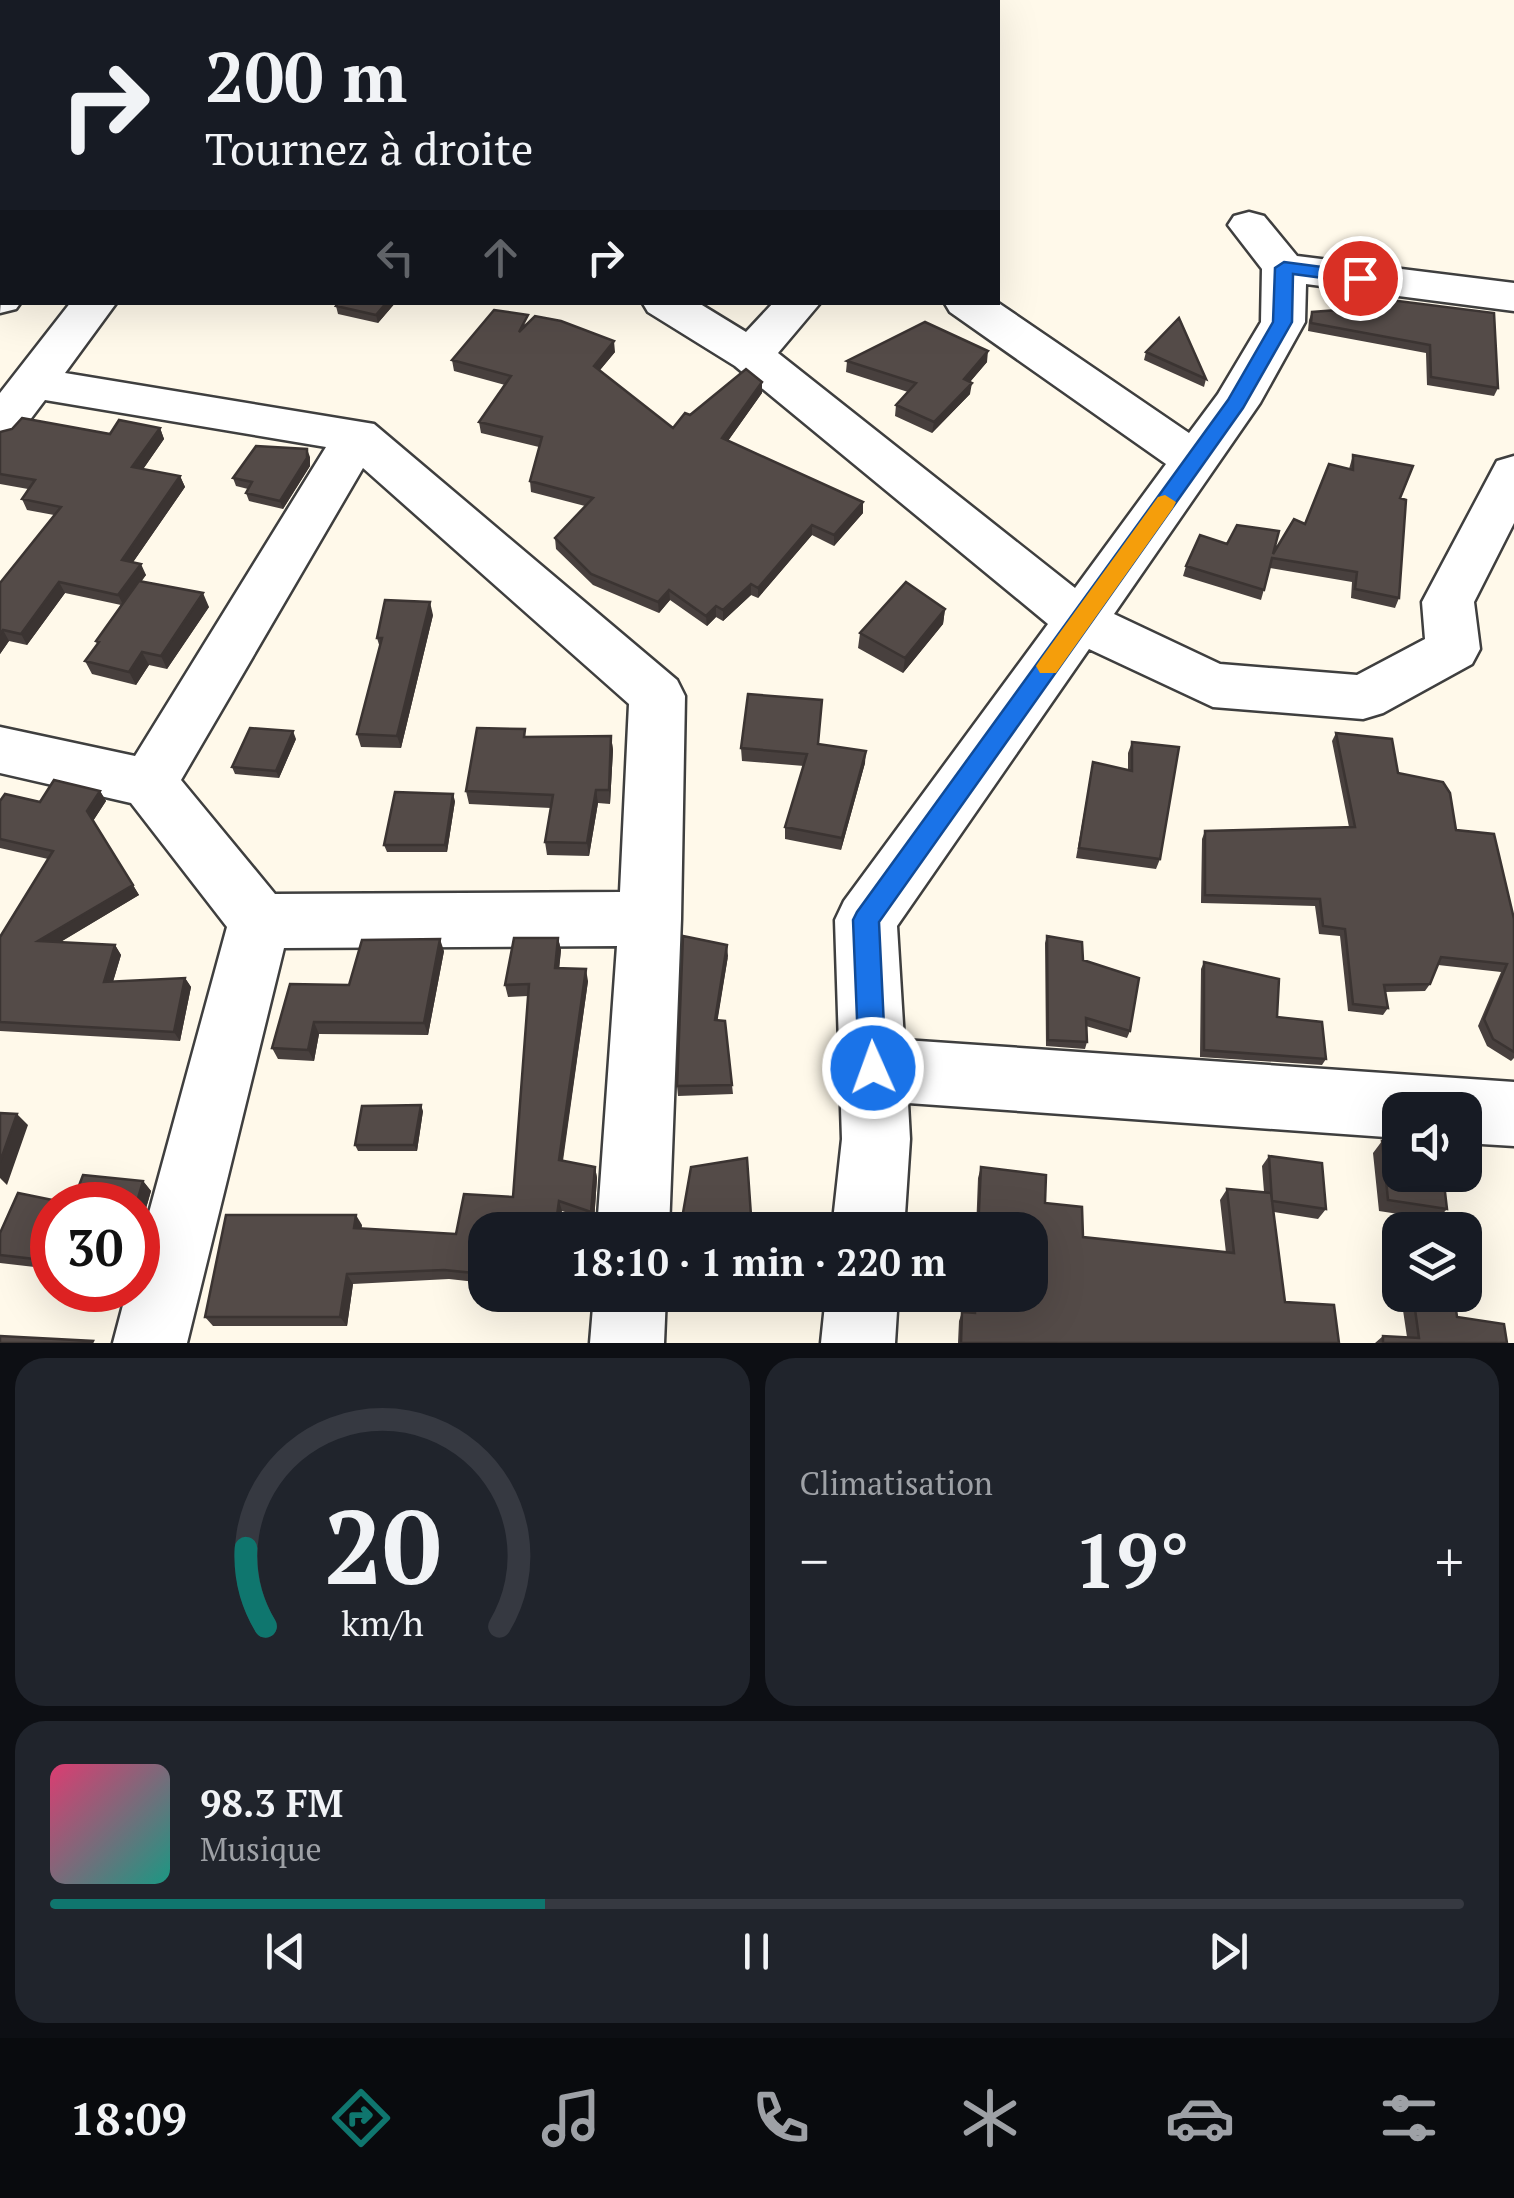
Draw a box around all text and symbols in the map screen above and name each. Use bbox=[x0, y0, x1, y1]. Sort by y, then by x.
text: 200 m bbox=[205, 29, 407, 122]
icon: right bbox=[40, 40, 170, 170]
text: Tournez à droite bbox=[205, 118, 533, 178]
icon: left bbox=[368, 230, 423, 285]
icon: ahead bbox=[473, 230, 528, 285]
icon: right bbox=[578, 230, 633, 285]
pin bbox=[1318, 236, 1403, 321]
icon: arrive bbox=[1333, 251, 1388, 306]
position arrow bbox=[821, 1016, 925, 1120]
map controls bbox=[1382, 1092, 1482, 1312]
button: sound bbox=[1382, 1092, 1482, 1192]
speed limit sign: 30 bbox=[30, 1182, 160, 1312]
button: layers bbox=[1382, 1212, 1482, 1312]
text: 18:10 · 1 min · 220 m bbox=[570, 1237, 946, 1287]
text: Climatisation bbox=[800, 1462, 993, 1504]
text: 20 bbox=[323, 1476, 441, 1614]
text: 19° bbox=[1074, 1510, 1190, 1609]
text: − bbox=[800, 1524, 829, 1597]
text: + bbox=[1435, 1524, 1464, 1597]
text: km/h bbox=[341, 1599, 424, 1646]
text: 98.3 FM bbox=[200, 1778, 343, 1828]
text: Musique bbox=[200, 1828, 322, 1870]
icon: previous bbox=[258, 1924, 313, 1979]
icon: pause bbox=[729, 1924, 784, 1979]
icon: next bbox=[1201, 1924, 1256, 1979]
icon: directions bbox=[326, 2083, 396, 2153]
icon: music bbox=[536, 2083, 606, 2153]
icon: phone bbox=[746, 2083, 816, 2153]
icon: climate bbox=[955, 2083, 1025, 2153]
icon: car bbox=[1165, 2083, 1235, 2153]
icon: filters bbox=[1374, 2083, 1444, 2153]
text: 18:09 bbox=[70, 2088, 187, 2148]

